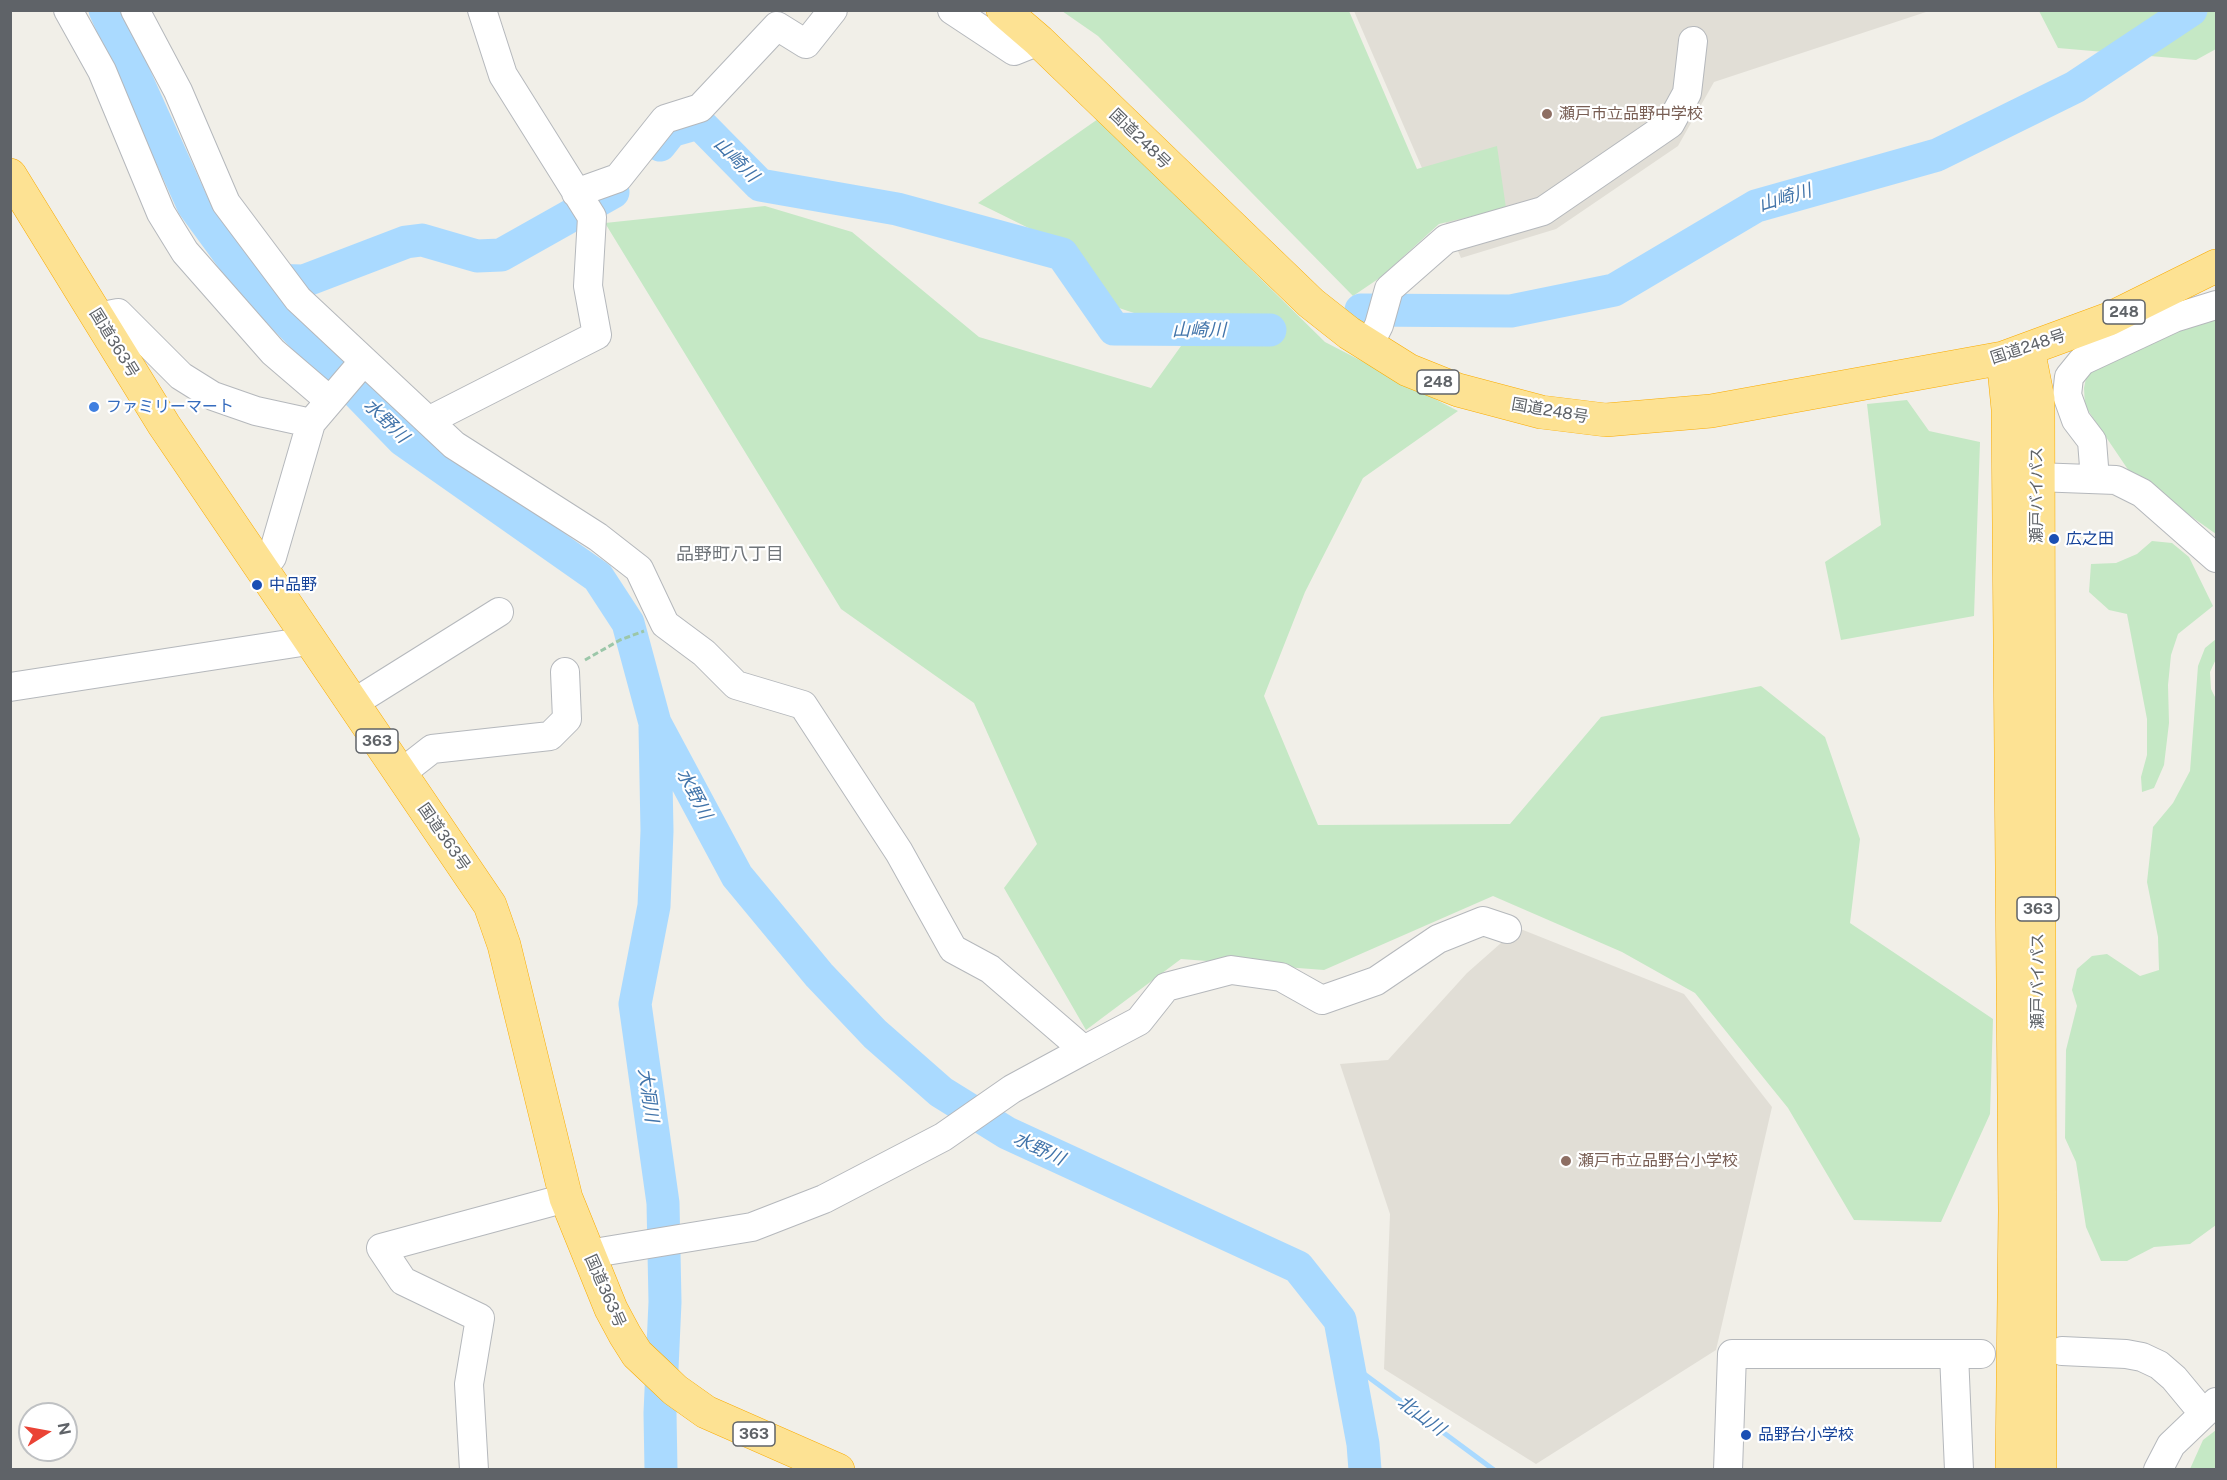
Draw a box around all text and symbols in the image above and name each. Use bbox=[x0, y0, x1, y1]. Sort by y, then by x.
place label: 瀬戸市立品野中学校 bbox=[1559, 104, 1703, 124]
street label: 国道248号 bbox=[1105, 105, 1175, 173]
marker: 瀬戸市立品野中学校 bbox=[1540, 107, 1554, 121]
water label: 山崎川 bbox=[709, 133, 763, 187]
water label: 山崎川 bbox=[1756, 180, 1814, 216]
road number: 248 bbox=[2103, 300, 2145, 324]
street label: 国道363号 bbox=[85, 305, 143, 381]
water label: 山崎川 bbox=[1172, 319, 1226, 341]
street label: 国道248号 bbox=[1988, 326, 2068, 368]
road number: 248 bbox=[1417, 370, 1459, 394]
water label: 水野川 bbox=[359, 394, 413, 448]
street label: 国道248号 bbox=[1510, 395, 1590, 427]
place label: ファミリーマート bbox=[106, 397, 234, 417]
marker: ファミリーマート bbox=[87, 400, 101, 414]
street label: 瀬戸バイパス bbox=[2027, 447, 2047, 543]
place label: 広之田 bbox=[2066, 529, 2114, 549]
marker: 広之田 bbox=[2047, 532, 2061, 546]
district label: 品野町八丁目 bbox=[676, 543, 784, 565]
place label: 中品野 bbox=[269, 575, 317, 595]
marker: 中品野 bbox=[250, 578, 264, 592]
road number: 363 bbox=[356, 729, 398, 753]
water label: 水野川 bbox=[672, 765, 716, 823]
street label: 国道363号 bbox=[414, 800, 474, 874]
road number: 363 bbox=[2017, 897, 2059, 921]
street label: 瀬戸バイパス bbox=[2028, 933, 2048, 1029]
water label: 大洞川 bbox=[634, 1067, 662, 1123]
water label: 水野川 bbox=[1010, 1128, 1068, 1170]
place label: 瀬戸市立品野台小学校 bbox=[1578, 1151, 1738, 1171]
marker: 瀬戸市立品野台小学校 bbox=[1559, 1154, 1573, 1168]
street label: 国道363号 bbox=[580, 1252, 630, 1330]
water label: 北山川 bbox=[1393, 1391, 1449, 1441]
north arrow bbox=[18, 1402, 78, 1462]
text: N bbox=[54, 1421, 75, 1437]
road number: 363 bbox=[733, 1422, 775, 1446]
place label: 品野台小学校 bbox=[1758, 1425, 1854, 1445]
marker: 品野台小学校 bbox=[1739, 1428, 1753, 1442]

